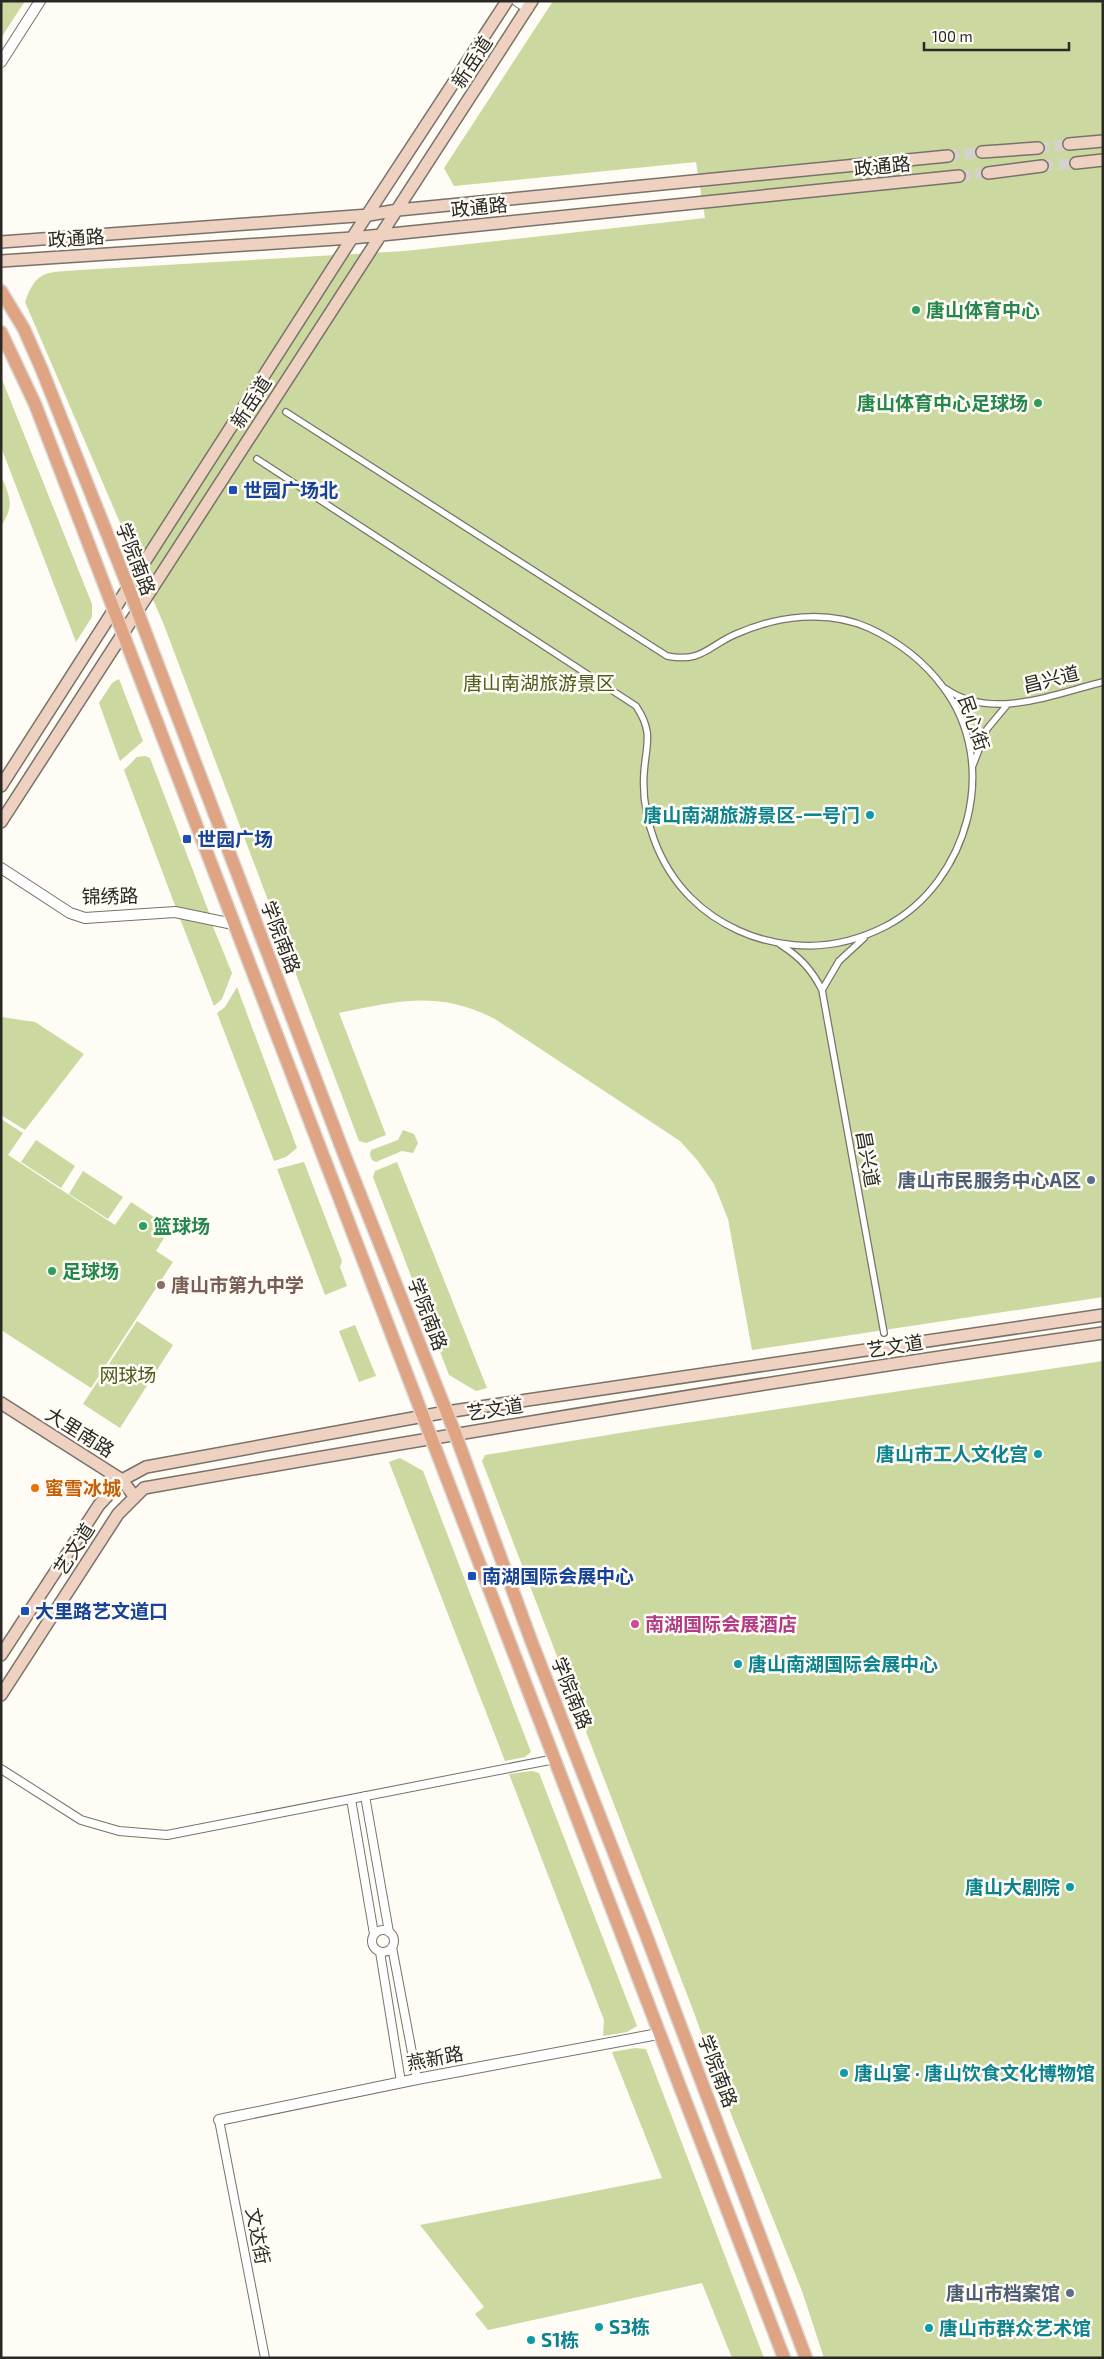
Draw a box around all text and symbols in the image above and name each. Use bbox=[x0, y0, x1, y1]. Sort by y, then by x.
scale bar bbox=[924, 20, 1069, 52]
text: 100 m bbox=[932, 27, 973, 45]
street label: 新岳道 bbox=[446, 32, 497, 92]
street label: 政通路 bbox=[852, 151, 912, 180]
street label: 政通路 bbox=[449, 192, 509, 221]
street label: 政通路 bbox=[47, 224, 105, 251]
place label: 唐山体育中心 bbox=[926, 298, 1040, 321]
marker: 唐山体育中心 bbox=[910, 304, 922, 316]
street label: 新岳道 bbox=[225, 372, 276, 432]
place label: 唐山体育中心足球场 bbox=[857, 391, 1028, 414]
marker: 唐山体育中心足球场 bbox=[1032, 397, 1044, 409]
place label: 世园广场北 bbox=[243, 478, 338, 501]
marker: 世园广场北 bbox=[227, 484, 239, 496]
street label: 学院南路 bbox=[112, 519, 161, 598]
street label: 昌兴道 bbox=[1020, 660, 1081, 697]
park label: 唐山南湖旅游景区 bbox=[463, 671, 615, 694]
street label: 民心街 bbox=[954, 692, 995, 754]
place label: 唐山南湖旅游景区-一号门 bbox=[643, 803, 860, 826]
marker: 唐山南湖旅游景区-一号门 bbox=[864, 809, 876, 821]
place label: 世园广场 bbox=[197, 827, 273, 850]
marker: 世园广场 bbox=[181, 833, 193, 845]
street label: 锦绣路 bbox=[81, 884, 139, 907]
street label: 学院南路 bbox=[257, 897, 306, 976]
street label: 昌兴道 bbox=[852, 1129, 885, 1189]
place label: 唐山市民服务中心A区 bbox=[898, 1168, 1081, 1191]
marker: 唐山市民服务中心A区 bbox=[1085, 1174, 1097, 1186]
place label: 篮球场 bbox=[153, 1214, 210, 1237]
marker: 篮球场 bbox=[137, 1220, 149, 1232]
place label: 足球场 bbox=[62, 1259, 119, 1282]
marker: 足球场 bbox=[46, 1265, 58, 1277]
place label: 唐山市第九中学 bbox=[171, 1273, 304, 1296]
street label: 学院南路 bbox=[404, 1274, 453, 1353]
marker: 唐山市第九中学 bbox=[155, 1279, 167, 1291]
street label: 艺文道 bbox=[865, 1330, 925, 1361]
park label: 网球场 bbox=[99, 1363, 157, 1386]
street label: 艺文道 bbox=[465, 1393, 525, 1424]
street label: 大里南路 bbox=[42, 1402, 119, 1461]
place label: 唐山市工人文化宫 bbox=[876, 1442, 1028, 1465]
marker: 唐山市工人文化宫 bbox=[1032, 1448, 1044, 1460]
place label: 蜜雪冰城 bbox=[45, 1476, 121, 1499]
marker: 蜜雪冰城 bbox=[29, 1482, 41, 1494]
street label: 艺文道 bbox=[48, 1519, 99, 1579]
place label: 南湖国际会展中心 bbox=[482, 1564, 634, 1587]
marker: 南湖国际会展中心 bbox=[466, 1570, 478, 1582]
place label: 大里路艺文道口 bbox=[35, 1599, 168, 1622]
marker: 大里路艺文道口 bbox=[19, 1605, 31, 1617]
place label: 南湖国际会展酒店 bbox=[645, 1612, 797, 1635]
marker: 南湖国际会展酒店 bbox=[629, 1618, 641, 1630]
place label: 唐山南湖国际会展中心 bbox=[748, 1652, 938, 1675]
street label: 学院南路 bbox=[548, 1653, 597, 1732]
marker: 唐山南湖国际会展中心 bbox=[732, 1658, 744, 1670]
place label: 唐山大剧院 bbox=[965, 1875, 1060, 1898]
marker: 唐山大剧院 bbox=[1064, 1881, 1076, 1893]
street label: 学院南路 bbox=[694, 2031, 743, 2110]
street label: 燕新路 bbox=[405, 2041, 465, 2074]
place label: 唐山宴 · 唐山饮食文化博物馆 bbox=[854, 2061, 1095, 2084]
marker: 唐山宴 · 唐山饮食文化博物馆 bbox=[838, 2067, 850, 2079]
street label: 文达街 bbox=[242, 2206, 275, 2266]
place label: 唐山市档案馆 bbox=[946, 2281, 1060, 2304]
marker: 唐山市档案馆 bbox=[1064, 2287, 1076, 2299]
place label: S3栋 bbox=[609, 2315, 650, 2338]
place label: 唐山市群众艺术馆 bbox=[939, 2316, 1091, 2339]
marker: S3栋 bbox=[593, 2321, 605, 2333]
marker: 唐山市群众艺术馆 bbox=[923, 2322, 935, 2334]
place label: S1栋 bbox=[541, 2328, 579, 2351]
marker: S1栋 bbox=[525, 2334, 537, 2346]

